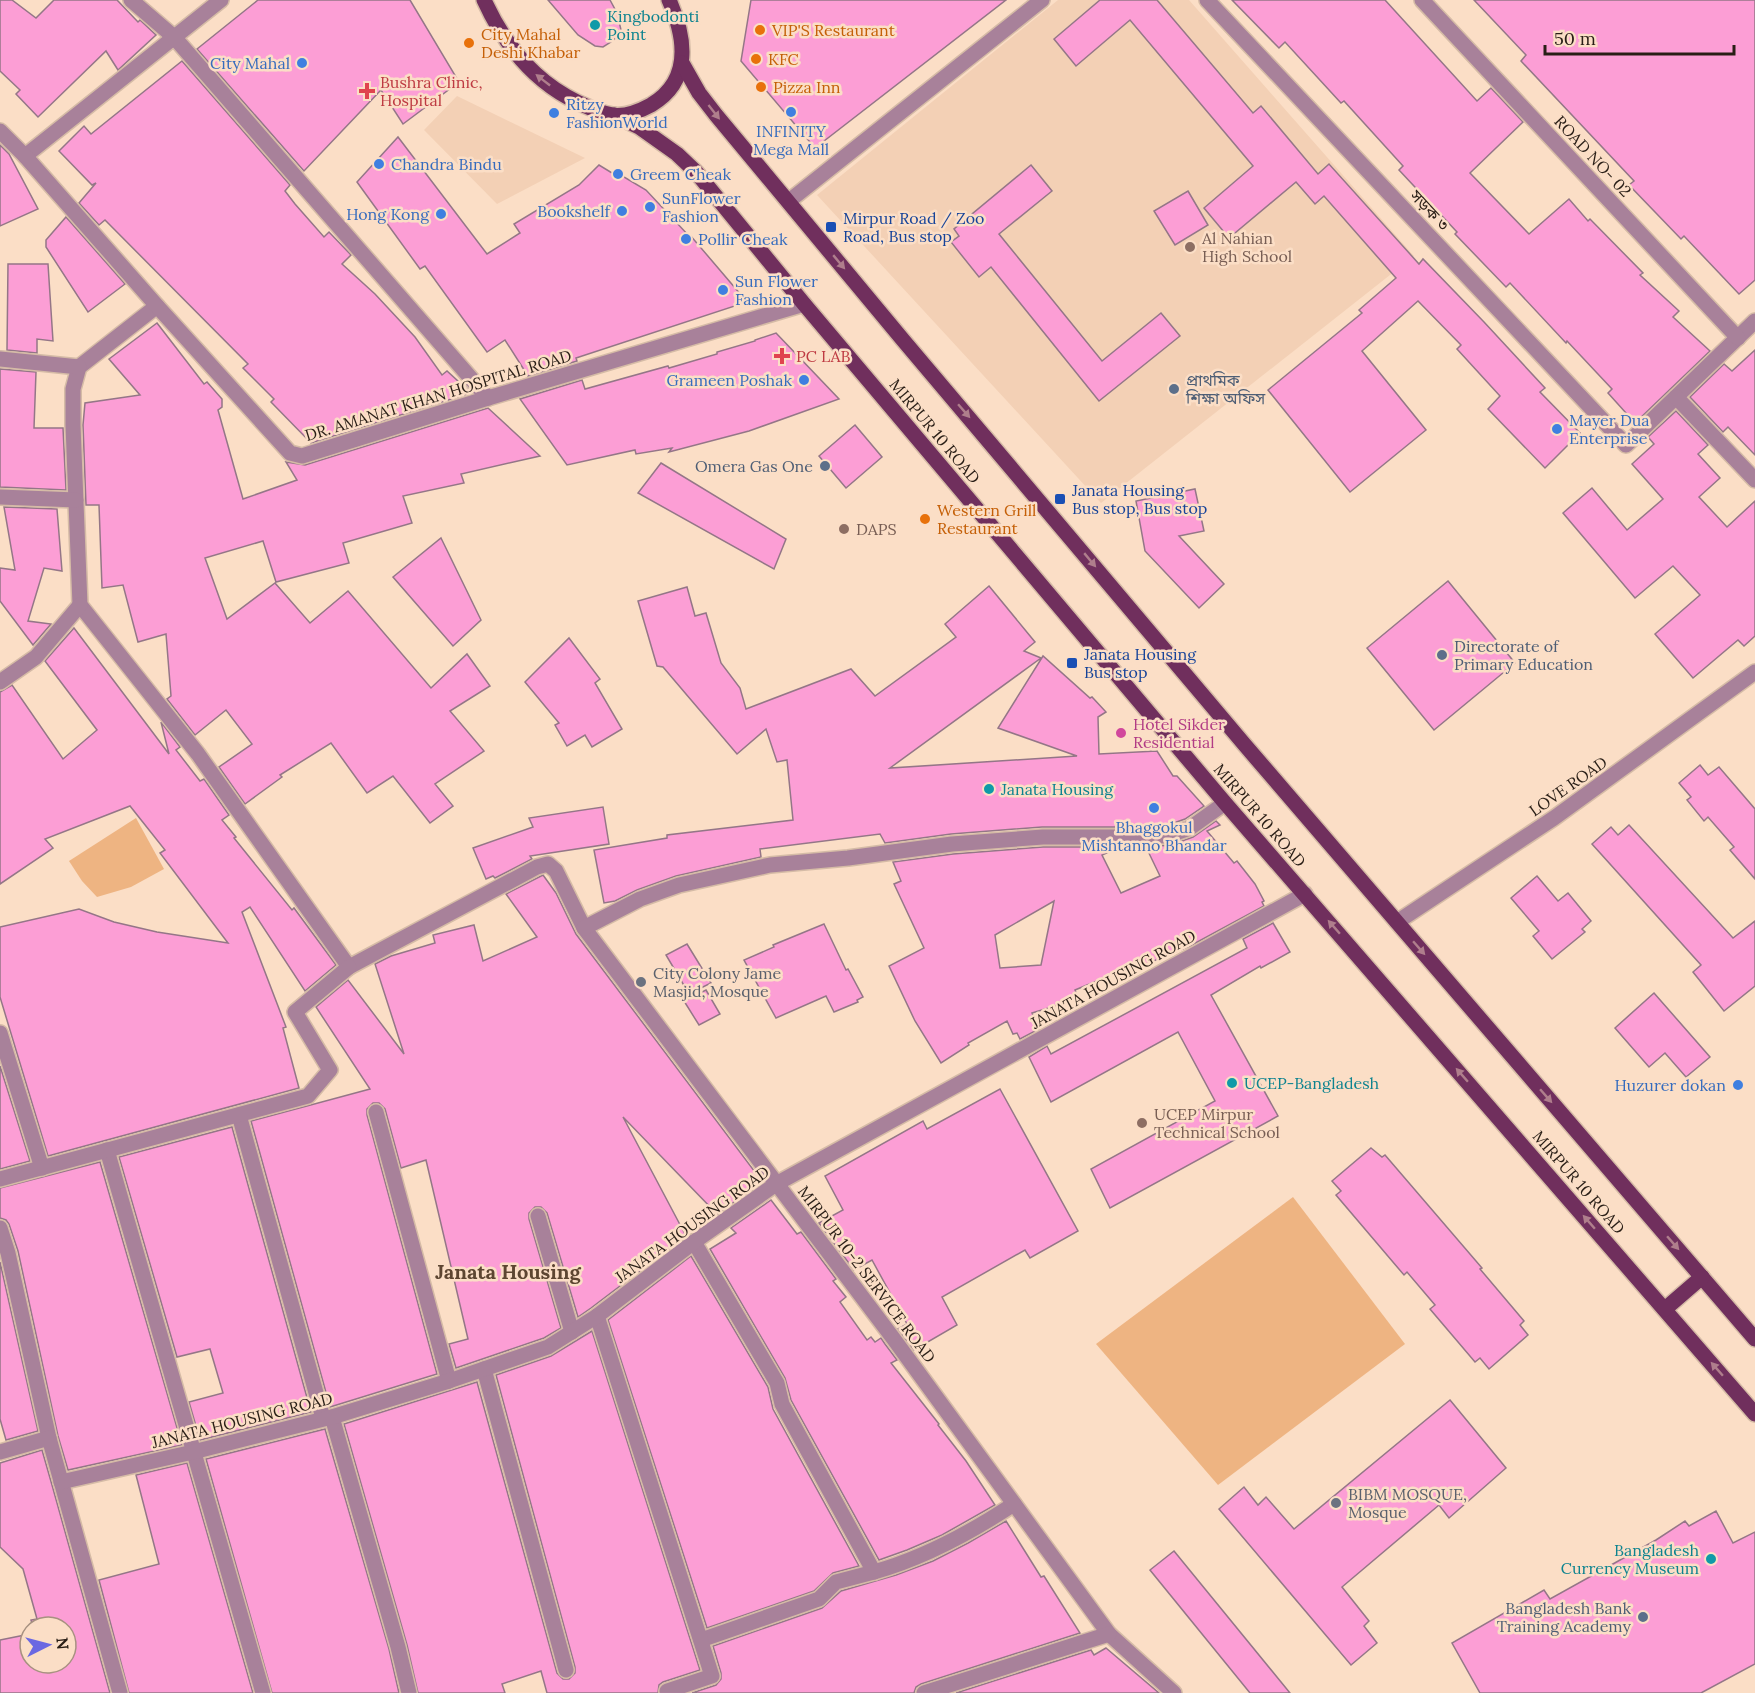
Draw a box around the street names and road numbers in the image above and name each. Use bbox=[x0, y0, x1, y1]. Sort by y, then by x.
street label: ROAD NO- 02 bbox=[1550, 111, 1636, 201]
street label: সড়ক ৩ bbox=[1406, 185, 1454, 235]
street label: DR. AMANAT KHAN HOSPITAL ROAD bbox=[302, 345, 574, 445]
street label: MIRPUR 10 ROAD bbox=[885, 375, 985, 487]
street label: LOVE ROAD bbox=[1525, 752, 1611, 820]
street label: MIRPUR 10 ROAD bbox=[1210, 759, 1310, 871]
street label: JANATA HOUSING ROAD bbox=[1026, 925, 1199, 1033]
street label: MIRPUR 10 ROAD bbox=[1529, 1126, 1629, 1238]
street label: JANATA HOUSING ROAD bbox=[610, 1161, 773, 1287]
street label: MIRPUR 10-2 SERVICE ROAD bbox=[794, 1182, 940, 1367]
street label: JANATA HOUSING ROAD bbox=[148, 1388, 335, 1452]

